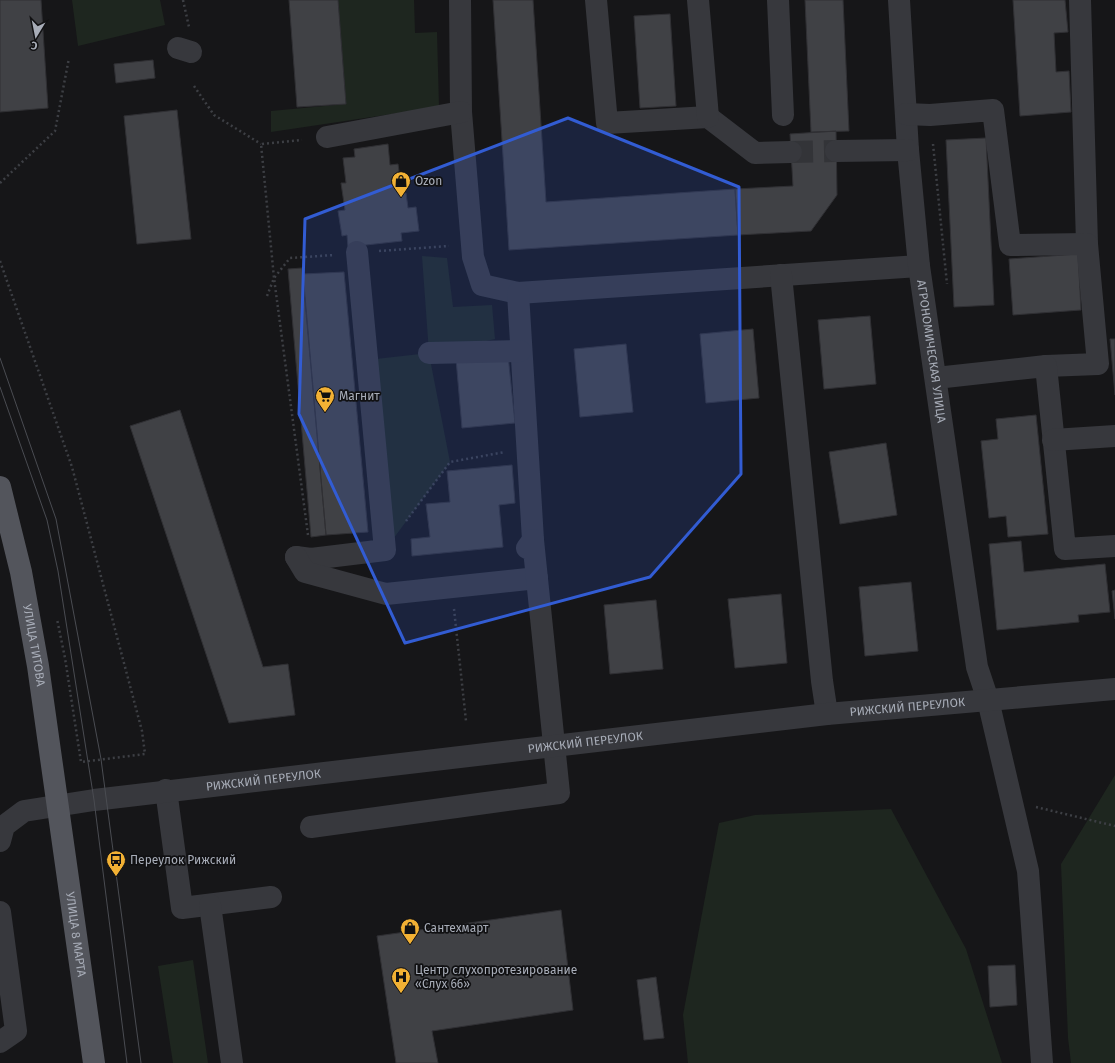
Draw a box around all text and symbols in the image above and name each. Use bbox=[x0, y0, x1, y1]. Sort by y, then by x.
north arrow bbox=[16, 16, 56, 56]
text: С bbox=[29, 38, 39, 52]
shop icon: Ozon bbox=[390, 170, 412, 198]
place label: Ozon bbox=[415, 174, 442, 188]
street label: АГРОНОМИЧЕСКАЯ УЛИЦА bbox=[914, 279, 949, 424]
supermarket icon: Магнит bbox=[314, 385, 336, 413]
place label: Магнит bbox=[339, 389, 380, 403]
street label: УЛИЦА ТИТОВА bbox=[20, 603, 48, 687]
street label: РИЖСКИЙ ПЕРЕУЛОК bbox=[849, 695, 966, 719]
street label: РИЖСКИЙ ПЕРЕУЛОК bbox=[527, 729, 644, 756]
street label: РИЖСКИЙ ПЕРЕУЛОК bbox=[205, 766, 322, 794]
bus stop icon: Переулок Рижский bbox=[105, 849, 127, 877]
place label: Переулок Рижский bbox=[130, 853, 236, 867]
street label: УЛИЦА 8 МАРТА bbox=[63, 891, 89, 978]
shop icon: Сантехмарт bbox=[399, 917, 421, 945]
place label: Сантехмарт bbox=[424, 921, 489, 935]
place label: Центр слухопротезирование «Слух 66» bbox=[415, 963, 577, 991]
hospital icon: Центр слухопротезирование «Слух 66» bbox=[390, 966, 412, 994]

